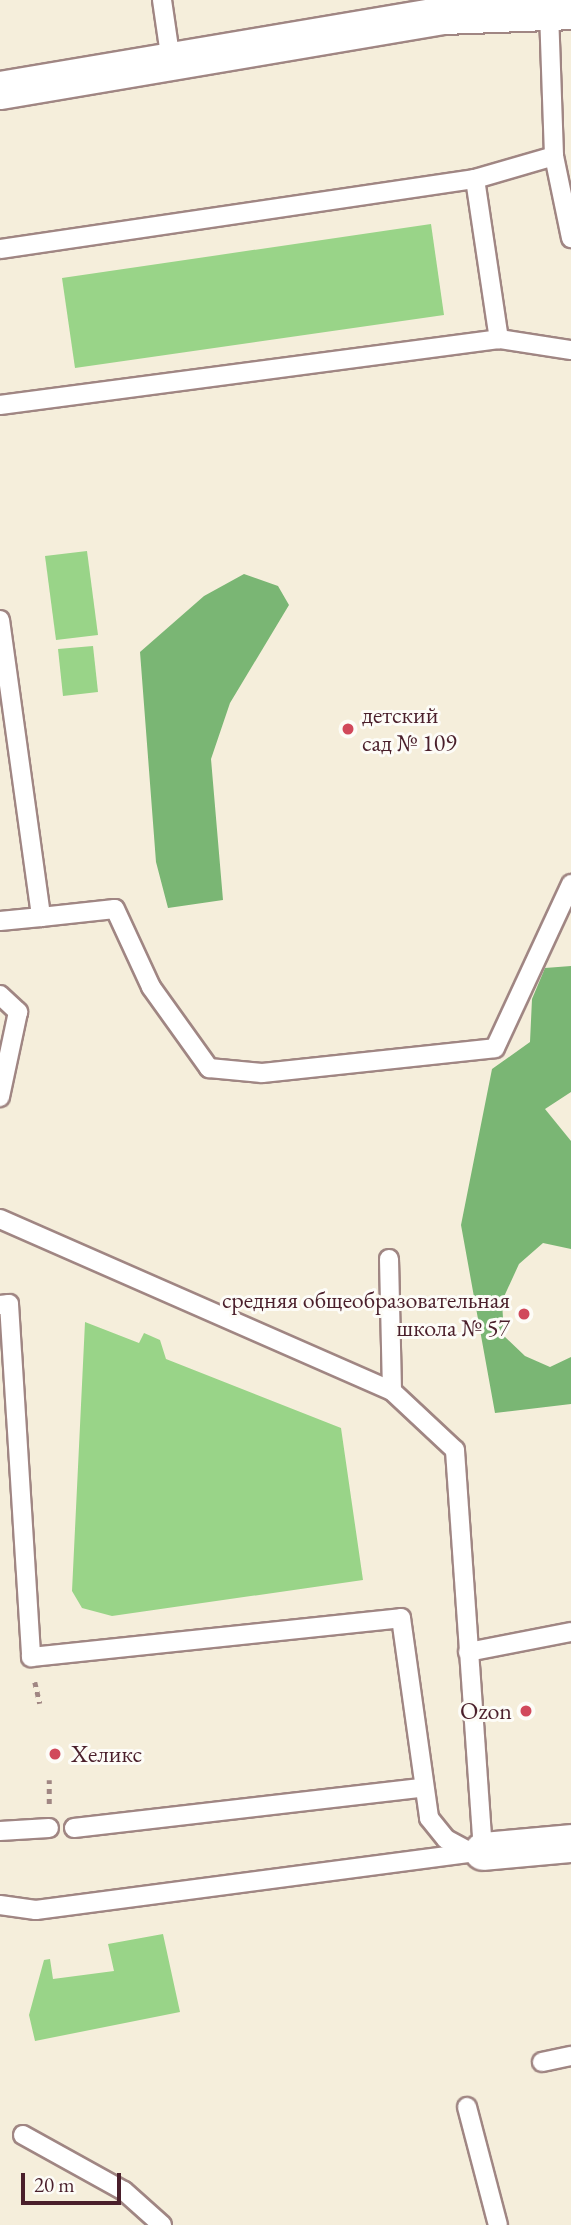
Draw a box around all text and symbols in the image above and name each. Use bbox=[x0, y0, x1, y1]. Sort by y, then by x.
place label: детский сад № 109 bbox=[362, 701, 457, 757]
marker: детский сад № 109 bbox=[340, 721, 356, 737]
place label: средняя общеобразовательная школа № 57 bbox=[222, 1286, 510, 1342]
marker: средняя общеобразовательная школа № 57 bbox=[516, 1306, 532, 1322]
place label: Ozon bbox=[460, 1697, 512, 1725]
marker: Ozon bbox=[518, 1703, 534, 1719]
place label: Хеликс bbox=[71, 1740, 142, 1768]
marker: Хеликс bbox=[45, 1744, 65, 1764]
scale bar bbox=[24, 2158, 124, 2202]
text: 20 m bbox=[34, 2171, 75, 2198]

